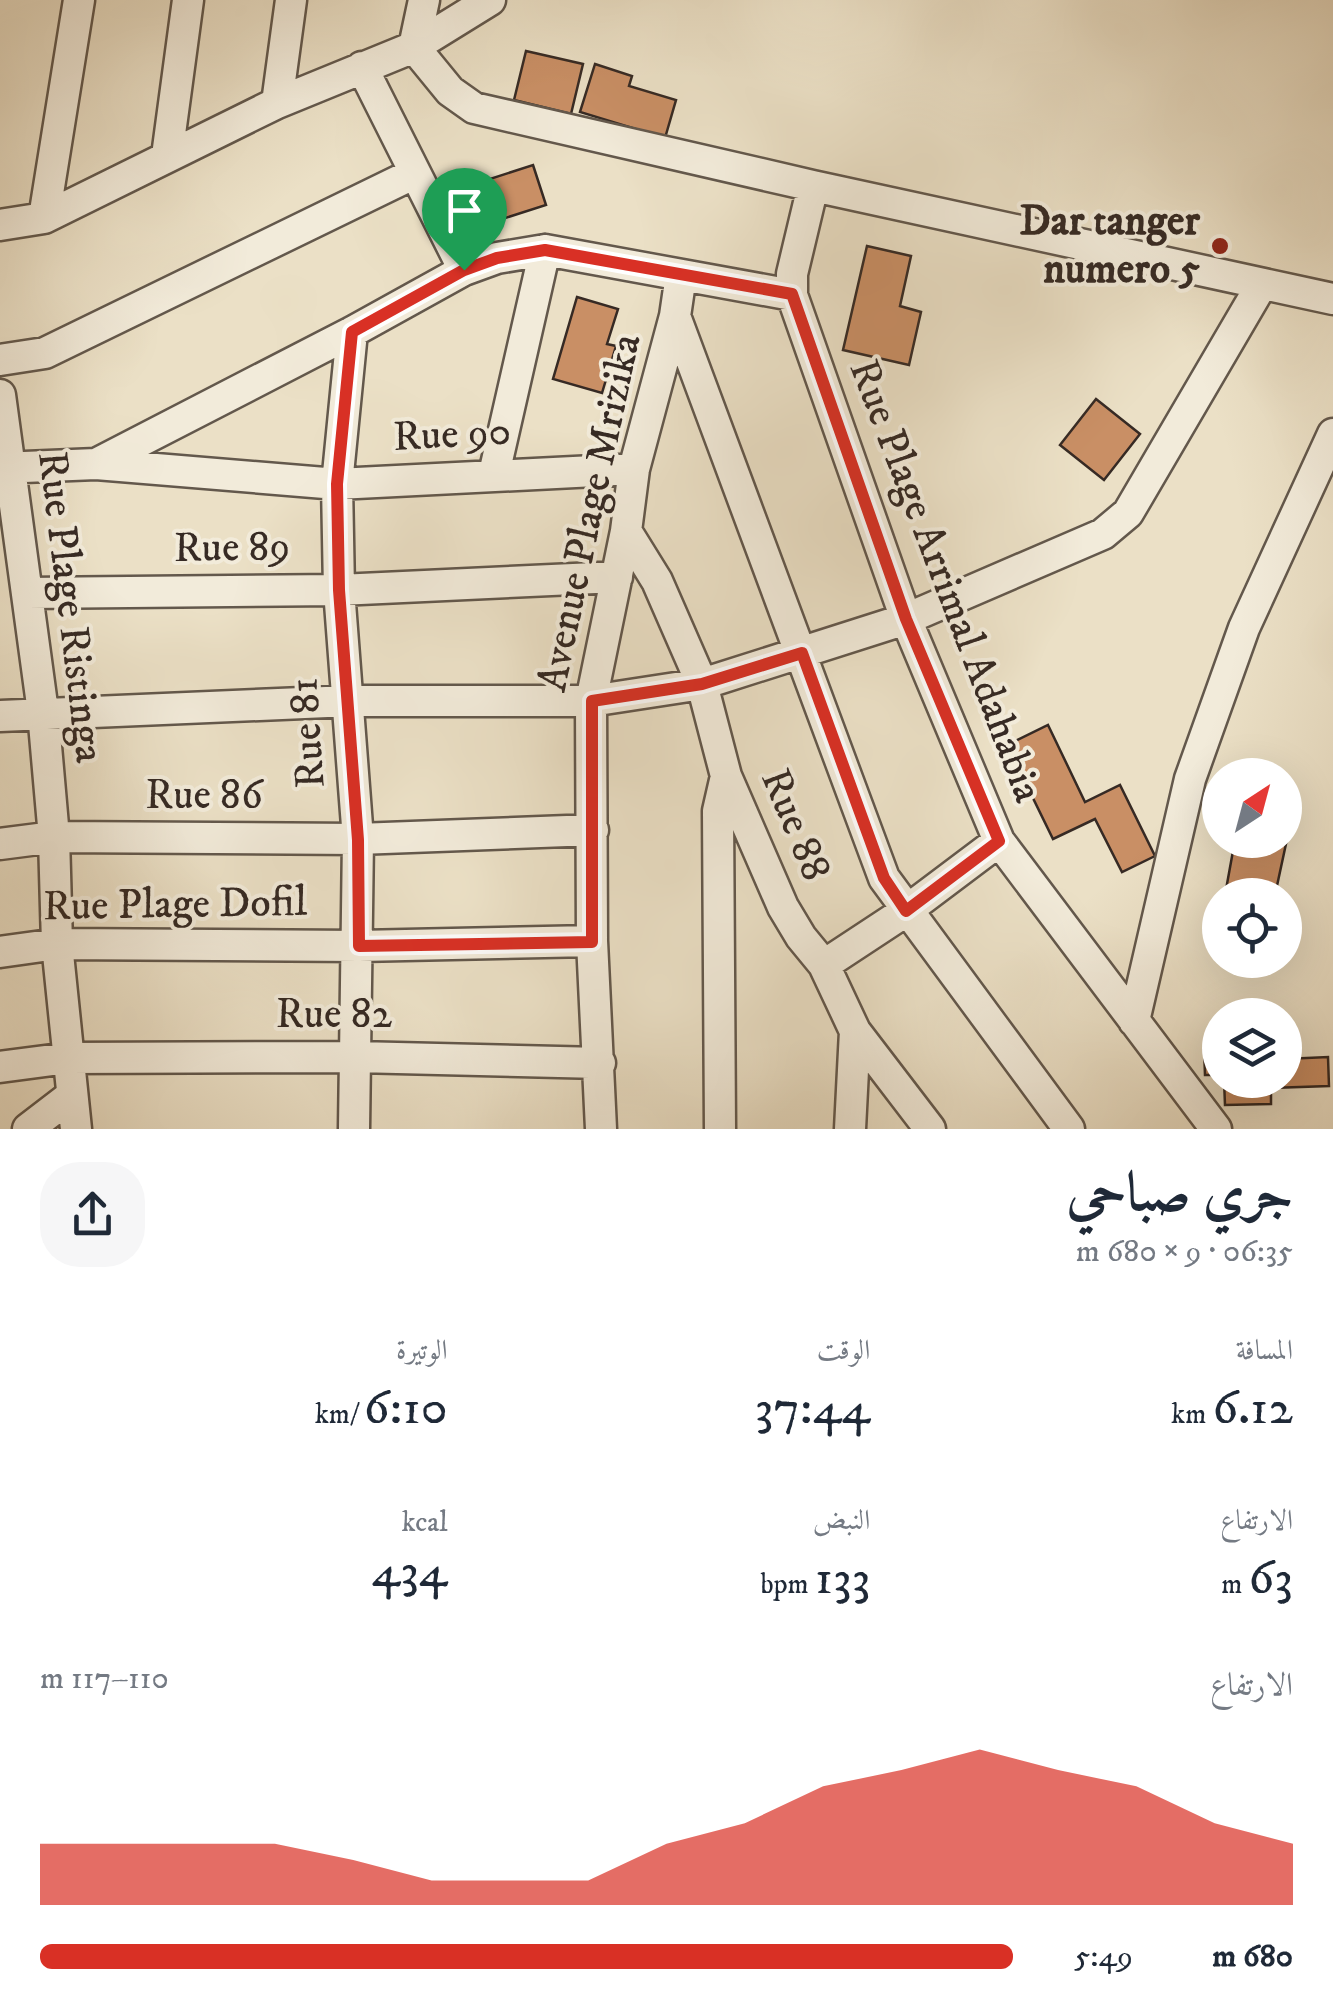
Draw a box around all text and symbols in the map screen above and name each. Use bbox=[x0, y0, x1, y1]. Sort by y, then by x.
pin bbox=[422, 168, 507, 271]
icon: arrive bbox=[437, 183, 492, 238]
place label: Dar tanger numero 5 bbox=[1020, 196, 1200, 296]
marker: Dar tanger numero 5 bbox=[1209, 235, 1231, 257]
street label: Avenue Plage Mrizika bbox=[527, 329, 653, 696]
street label: Rue Plage Arrimal Adahabia bbox=[837, 352, 1053, 810]
street label: Rue 90 bbox=[392, 406, 512, 464]
street label: Rue Plage Ristinga bbox=[25, 448, 115, 766]
street label: Rue 89 bbox=[173, 521, 291, 575]
street label: Rue 81 bbox=[278, 676, 338, 790]
north arrow bbox=[1202, 758, 1302, 858]
map controls bbox=[1202, 758, 1302, 1098]
street label: Rue 88 bbox=[748, 761, 842, 889]
street label: Rue 86 bbox=[145, 770, 265, 822]
street label: Rue Plage Dofil bbox=[43, 877, 308, 933]
button: locate bbox=[1202, 878, 1302, 978]
street label: Rue 82 bbox=[276, 989, 392, 1041]
button: layers bbox=[1202, 998, 1302, 1098]
text: جري صباحي bbox=[1066, 1160, 1293, 1229]
button: share bbox=[40, 1162, 145, 1267]
text: 06:35 · 9 × 680 m bbox=[1076, 1232, 1293, 1272]
text: الوتيرة bbox=[396, 1333, 448, 1368]
text: الوقت bbox=[817, 1333, 870, 1368]
text: المسافة bbox=[1236, 1333, 1293, 1368]
text: 6:10 bbox=[364, 1377, 448, 1440]
text: 37:44 bbox=[755, 1377, 870, 1440]
text: 6.12 bbox=[1212, 1377, 1293, 1440]
text: /km bbox=[315, 1397, 364, 1432]
text: km bbox=[1171, 1397, 1212, 1432]
text: النبض bbox=[813, 1503, 870, 1538]
text: الارتفاع bbox=[1220, 1503, 1293, 1538]
text: kcal bbox=[402, 1505, 448, 1540]
text: 434 bbox=[371, 1540, 448, 1603]
text: 133 bbox=[815, 1547, 870, 1610]
text: 63 bbox=[1248, 1547, 1293, 1610]
text: bpm bbox=[760, 1567, 815, 1602]
text: m bbox=[1221, 1567, 1248, 1602]
text: 110–117 m bbox=[40, 1659, 169, 1699]
text: الارتفاع bbox=[1210, 1666, 1293, 1706]
text: 5:49 bbox=[1074, 1937, 1133, 1977]
text: 680 m bbox=[1212, 1937, 1293, 1977]

